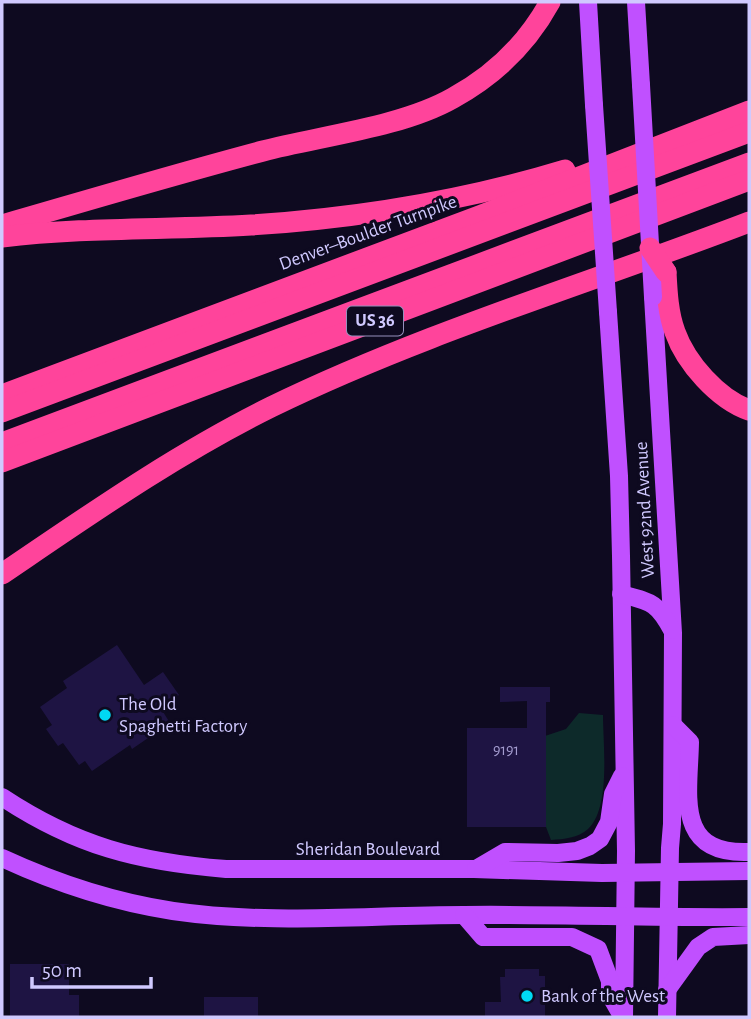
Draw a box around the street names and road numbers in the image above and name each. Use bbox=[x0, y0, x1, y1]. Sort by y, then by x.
street label: Denver–Boulder Turnpike bbox=[277, 192, 459, 274]
road number: US 36 bbox=[347, 306, 403, 335]
street label: West 92nd Avenue bbox=[632, 441, 658, 579]
street label: Sheridan Boulevard bbox=[296, 840, 440, 859]

